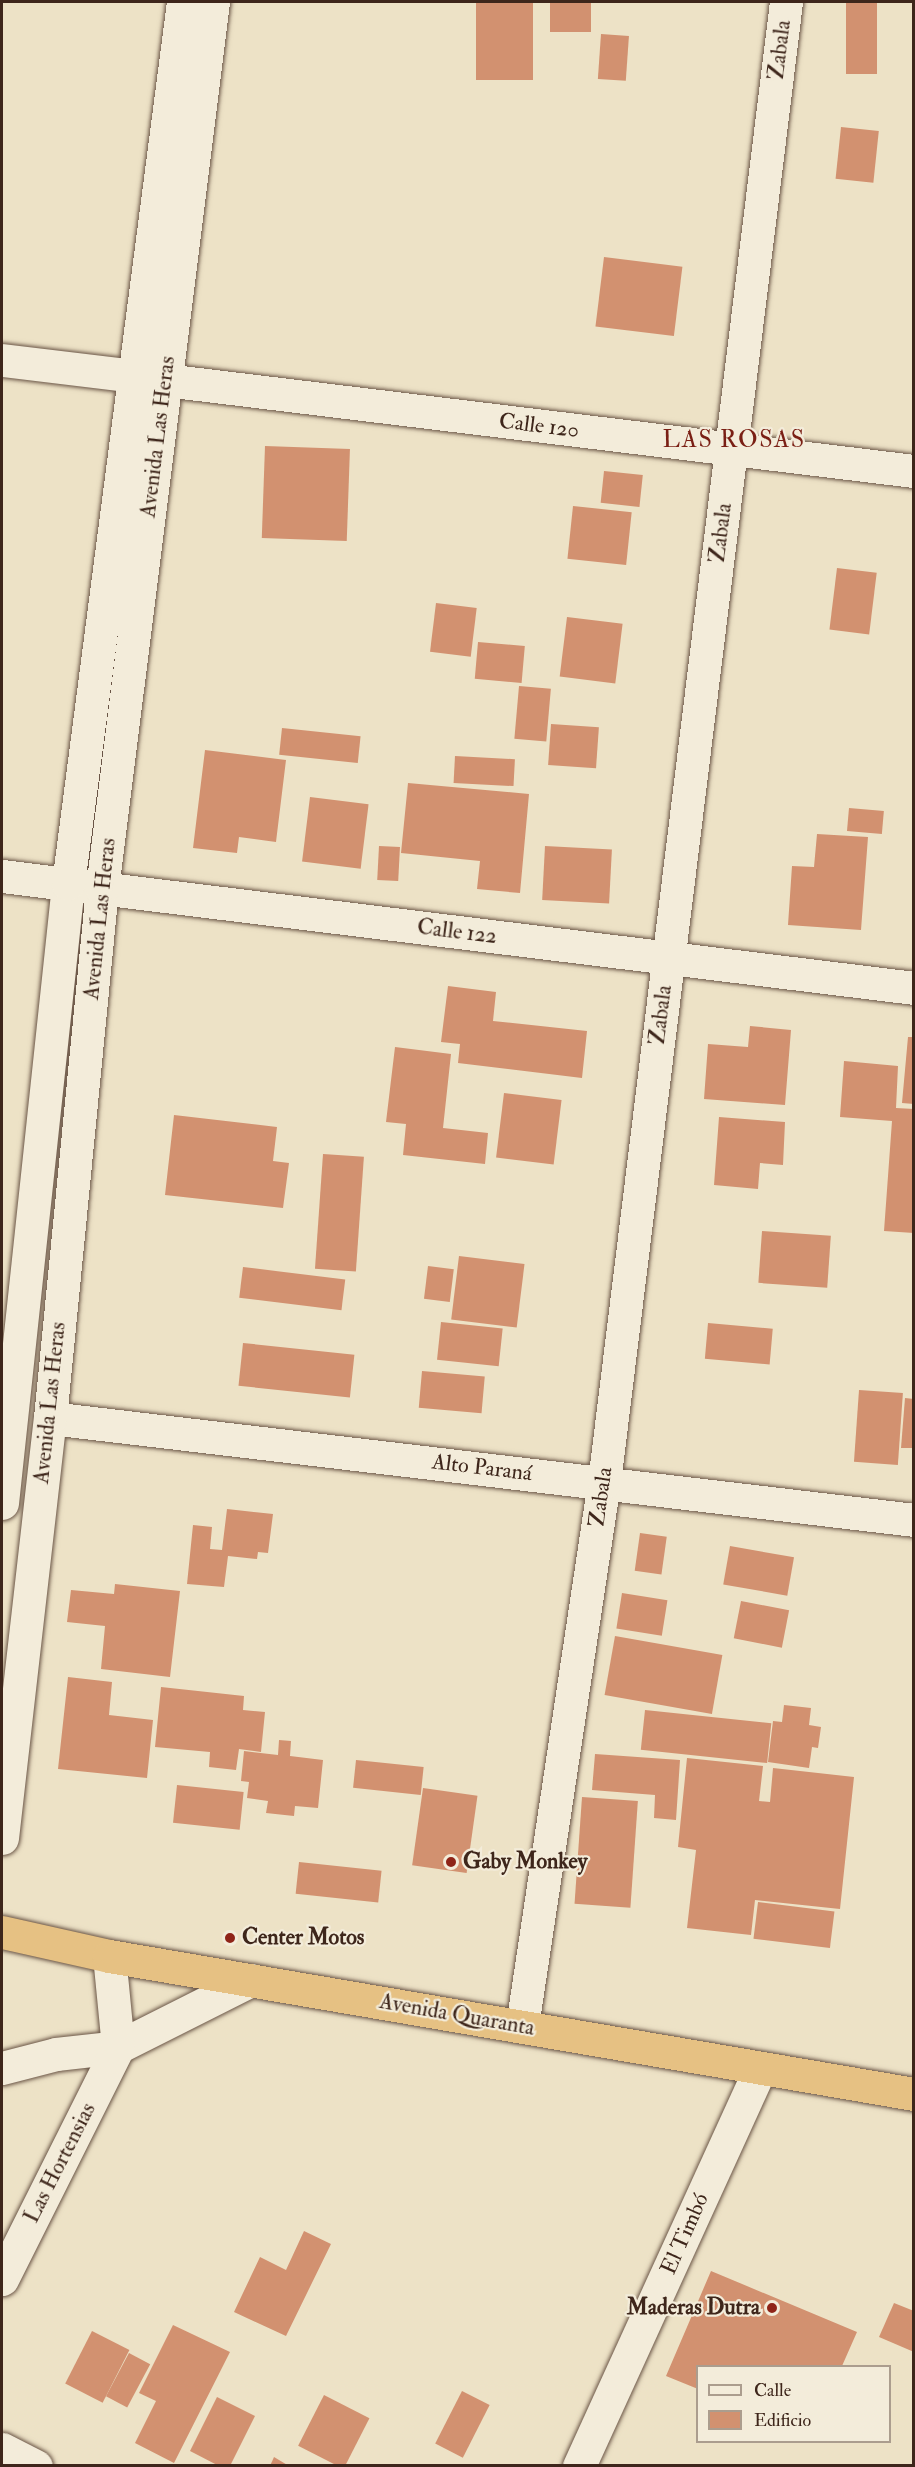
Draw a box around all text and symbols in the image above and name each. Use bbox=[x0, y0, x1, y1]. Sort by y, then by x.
street label: Zabala bbox=[763, 19, 797, 81]
street label: Avenida Las Heras bbox=[135, 355, 181, 519]
street label: Calle 120 bbox=[498, 408, 580, 444]
district label: LAS ROSAS bbox=[662, 426, 806, 454]
street label: Zabala bbox=[704, 502, 738, 564]
street label: Avenida Las Heras bbox=[78, 837, 122, 1001]
street label: Calle 122 bbox=[416, 914, 498, 950]
street label: Zabala bbox=[644, 984, 678, 1046]
street label: Avenida Las Heras bbox=[28, 1321, 72, 1485]
street label: Alto Paraná bbox=[430, 1449, 534, 1487]
street label: Zabala bbox=[584, 1465, 618, 1529]
place label: Gaby Monkey bbox=[463, 1849, 587, 1875]
marker: Gaby Monkey bbox=[444, 1855, 458, 1869]
place label: Center Motos bbox=[242, 1925, 364, 1951]
marker: Center Motos bbox=[223, 1931, 237, 1945]
street label: Avenida Quaranta bbox=[377, 1988, 537, 2042]
street label: Las Hortensias bbox=[18, 2098, 102, 2228]
street label: El Timbó bbox=[655, 2189, 715, 2279]
place label: Maderas Dutra bbox=[627, 2295, 760, 2321]
marker: Maderas Dutra bbox=[765, 2301, 779, 2315]
legend bbox=[696, 2365, 891, 2443]
text: Calle bbox=[754, 2379, 791, 2402]
text: Edificio bbox=[754, 2409, 811, 2432]

